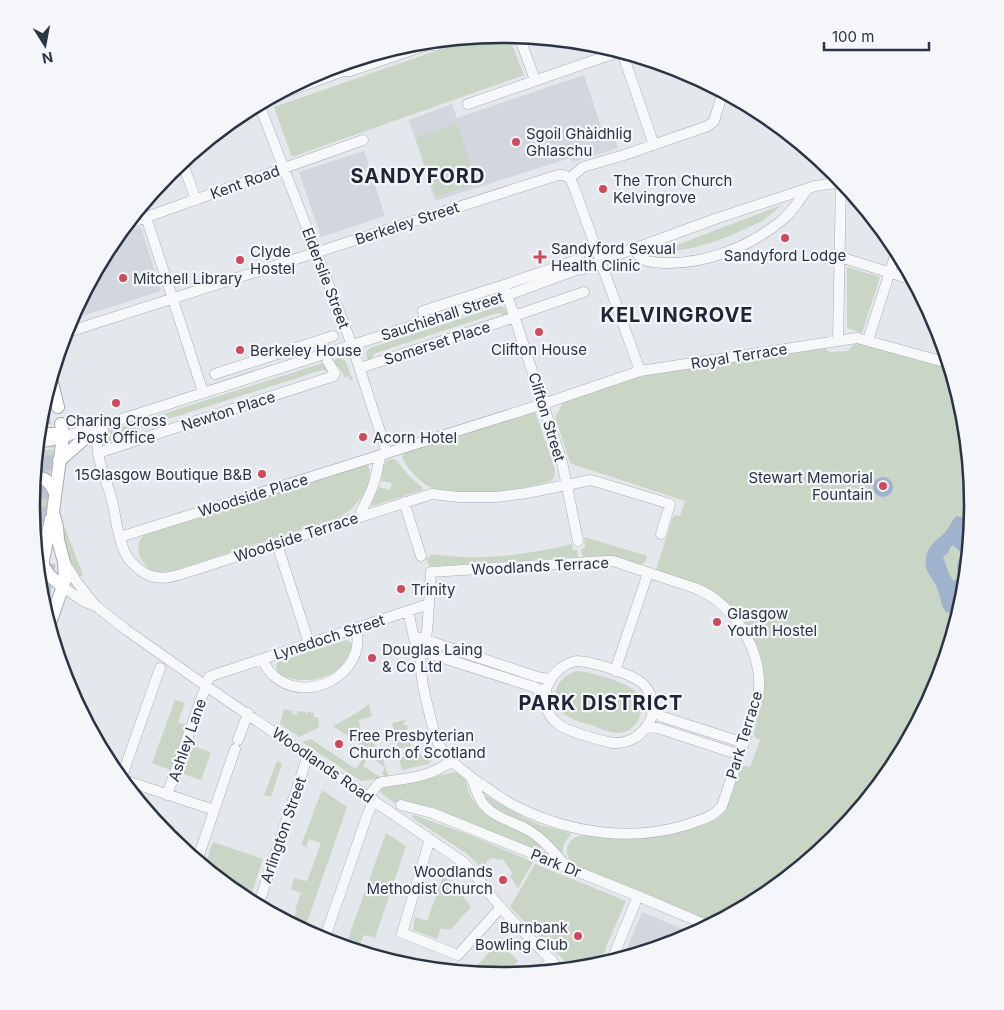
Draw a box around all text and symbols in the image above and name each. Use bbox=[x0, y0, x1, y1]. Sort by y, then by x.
north arrow bbox=[20, 20, 70, 70]
scale bar bbox=[824, 20, 929, 52]
text: 100 m bbox=[832, 27, 874, 46]
text: N bbox=[41, 49, 54, 68]
place label: Sgoil Ghàidhlig Ghlaschu bbox=[526, 124, 632, 160]
marker: Sgoil Ghàidhlig Ghlaschu bbox=[510, 136, 522, 148]
street label: Kent Road bbox=[208, 161, 282, 203]
district label: SANDYFORD bbox=[351, 164, 485, 188]
place label: The Tron Church Kelvingrove bbox=[613, 171, 732, 207]
marker: The Tron Church Kelvingrove bbox=[597, 183, 609, 195]
street label: Berkeley Street bbox=[353, 197, 461, 249]
street label: Elderslie Street bbox=[298, 225, 354, 331]
marker: Sandyford Lodge bbox=[779, 232, 791, 244]
place label: Sandyford Sexual Health Clinic bbox=[551, 239, 676, 275]
place label: Clyde Hostel bbox=[250, 242, 295, 278]
place label: Sandyford Lodge bbox=[724, 246, 846, 265]
marker: Sandyford Sexual Health Clinic bbox=[533, 250, 547, 264]
marker: Clyde Hostel bbox=[234, 254, 246, 266]
place label: Mitchell Library bbox=[133, 269, 243, 288]
marker: Mitchell Library bbox=[117, 272, 129, 284]
street label: Sauchiehall Street bbox=[378, 287, 506, 345]
district label: KELVINGROVE bbox=[601, 303, 753, 327]
street label: Somerset Place bbox=[381, 317, 493, 369]
marker: Clifton House bbox=[533, 326, 545, 338]
street label: Royal Terrace bbox=[689, 339, 789, 373]
place label: Clifton House bbox=[491, 340, 587, 359]
place label: Berkeley House bbox=[250, 341, 362, 360]
marker: Berkeley House bbox=[234, 344, 246, 356]
street label: Clifton Street bbox=[524, 370, 570, 464]
street label: Newton Place bbox=[179, 387, 277, 435]
marker: Charing Cross Post Office bbox=[110, 397, 122, 409]
place label: Charing Cross Post Office bbox=[65, 411, 167, 447]
place label: Acorn Hotel bbox=[373, 428, 457, 447]
marker: Acorn Hotel bbox=[357, 431, 369, 443]
place label: 15Glasgow Boutique B&B bbox=[75, 465, 252, 484]
marker: 15Glasgow Boutique B&B bbox=[256, 468, 268, 480]
place label: Stewart Memorial Fountain bbox=[748, 468, 873, 504]
street label: Woodside Place bbox=[196, 469, 310, 521]
marker: Stewart Memorial Fountain bbox=[877, 480, 889, 492]
street label: Woodside Terrace bbox=[232, 508, 360, 566]
street label: Woodlands Terrace bbox=[471, 553, 609, 579]
place label: Trinity bbox=[411, 580, 456, 599]
marker: Trinity bbox=[395, 583, 407, 595]
place label: Glasgow Youth Hostel bbox=[727, 604, 817, 640]
street label: Lynedoch Street bbox=[271, 610, 387, 664]
marker: Glasgow Youth Hostel bbox=[711, 616, 723, 628]
place label: Douglas Laing & Co Ltd bbox=[382, 640, 483, 676]
marker: Douglas Laing & Co Ltd bbox=[366, 652, 378, 664]
street label: Park Terrace bbox=[722, 689, 766, 781]
district label: PARK DISTRICT bbox=[519, 691, 683, 715]
street label: Ashley Lane bbox=[164, 696, 210, 784]
street label: Woodlands Road bbox=[269, 723, 377, 807]
place label: Free Presbyterian Church of Scotland bbox=[349, 726, 486, 762]
marker: Free Presbyterian Church of Scotland bbox=[333, 738, 345, 750]
street label: Arlington Street bbox=[256, 774, 310, 885]
street label: Park Dr bbox=[528, 844, 584, 882]
place label: Woodlands Methodist Church bbox=[367, 862, 493, 898]
marker: Woodlands Methodist Church bbox=[497, 874, 509, 886]
place label: Burnbank Bowling Club bbox=[475, 918, 569, 954]
marker: Burnbank Bowling Club bbox=[572, 930, 584, 942]

